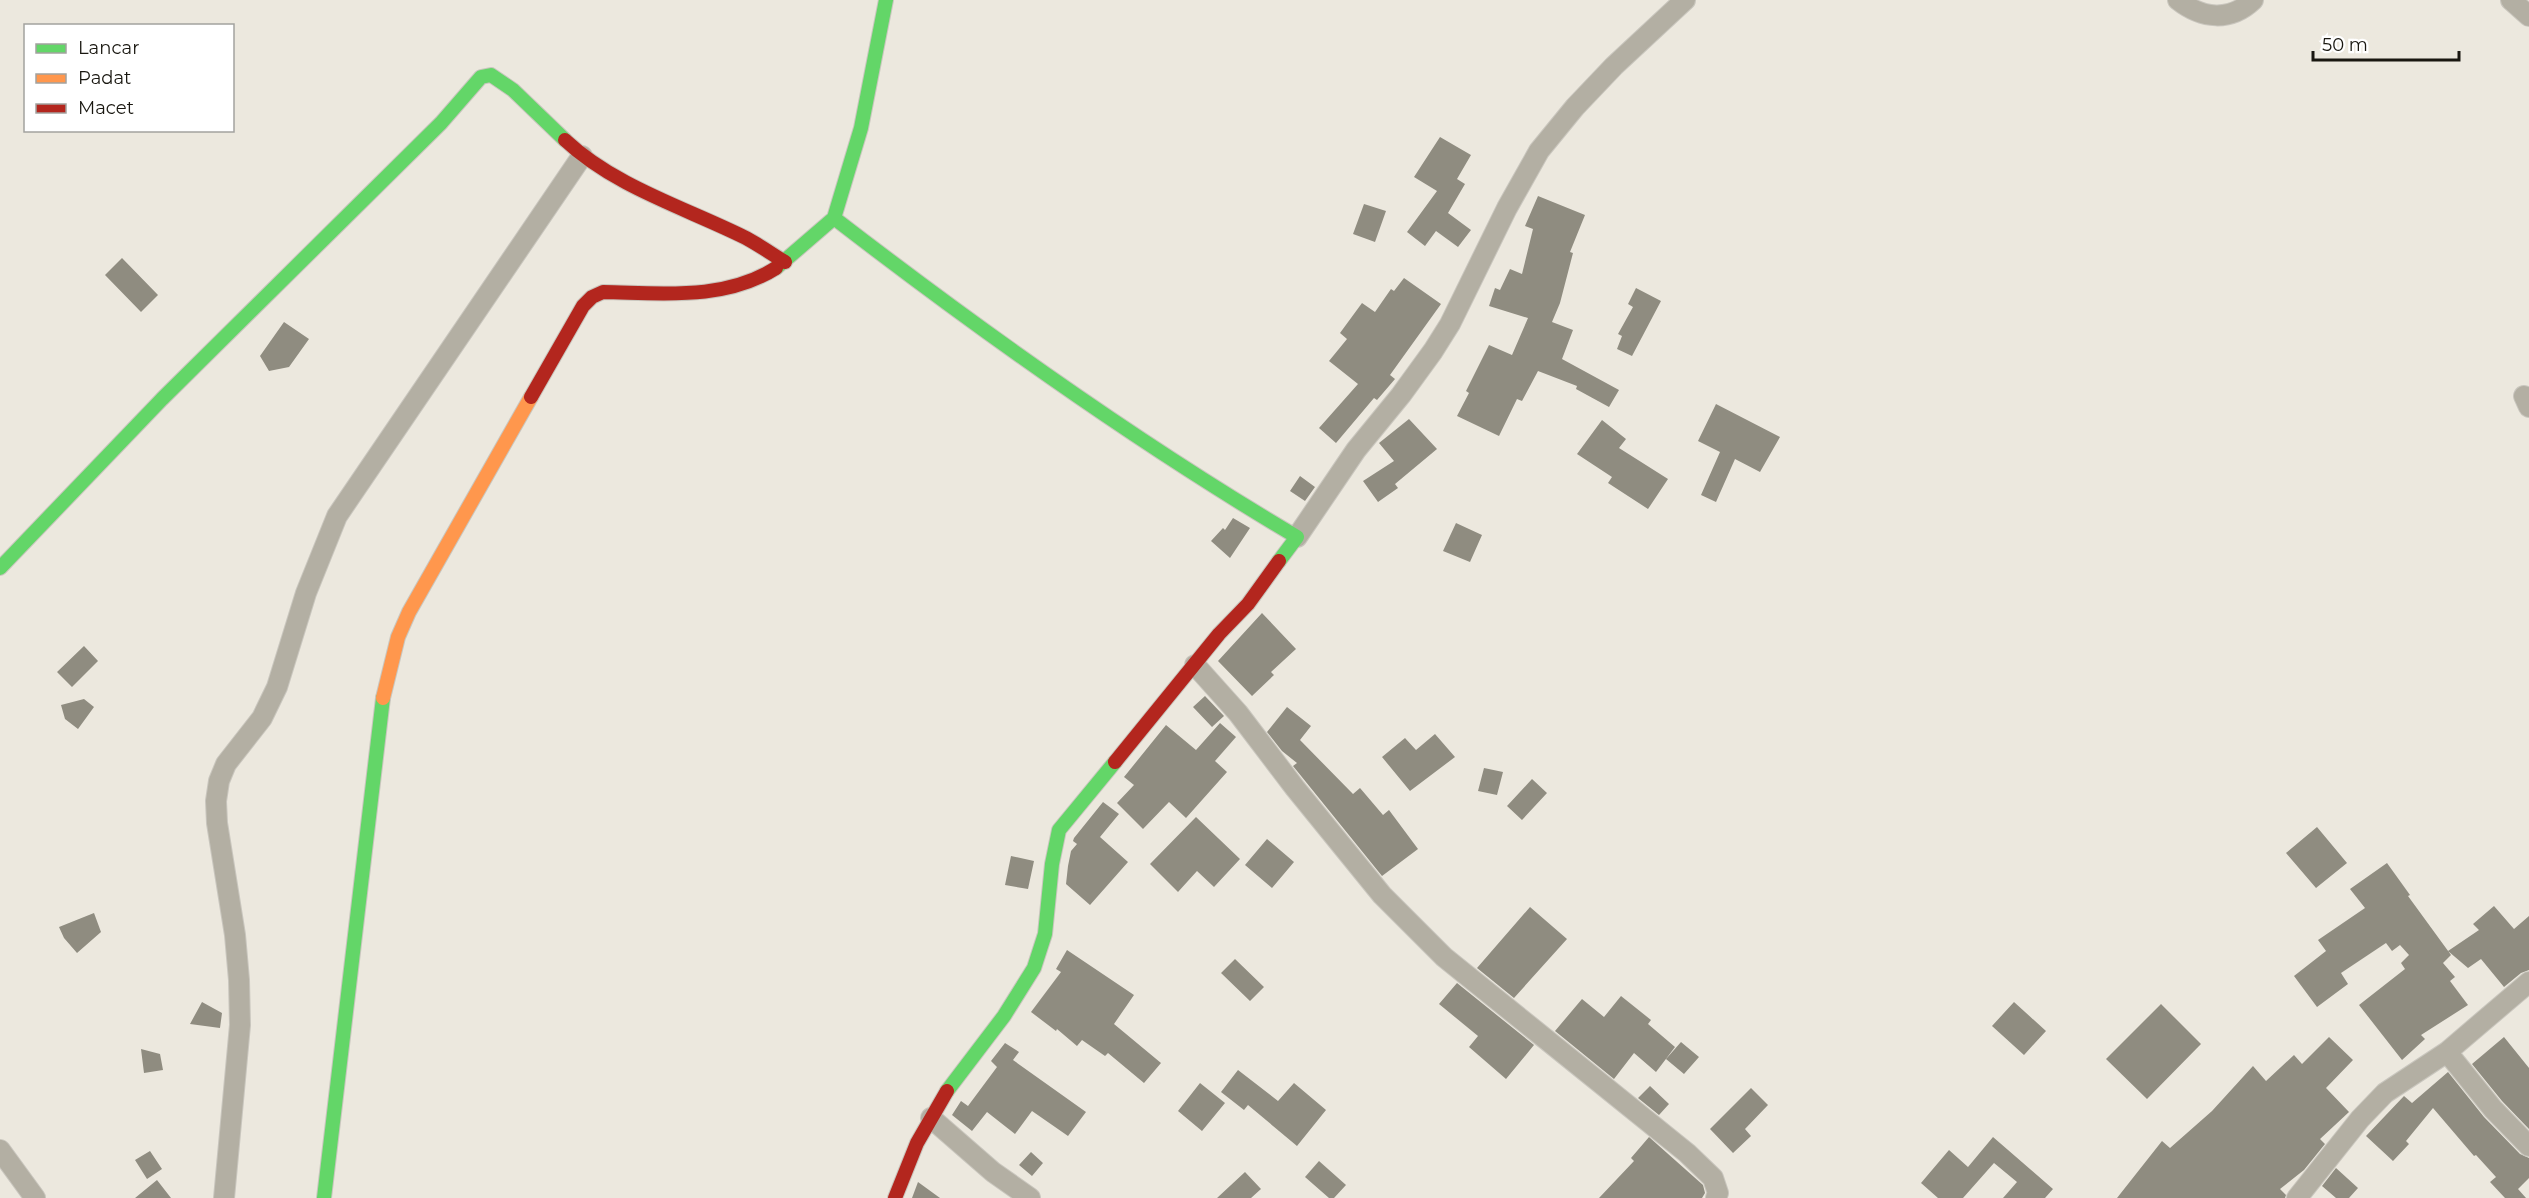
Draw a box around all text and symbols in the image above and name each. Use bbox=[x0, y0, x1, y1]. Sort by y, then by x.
legend bbox=[24, 24, 234, 132]
scale bar bbox=[2313, 24, 2458, 62]
text: 50 m bbox=[2322, 34, 2368, 56]
text: Lancar bbox=[78, 37, 139, 59]
text: Padat bbox=[78, 67, 131, 89]
text: Macet bbox=[78, 97, 134, 119]

